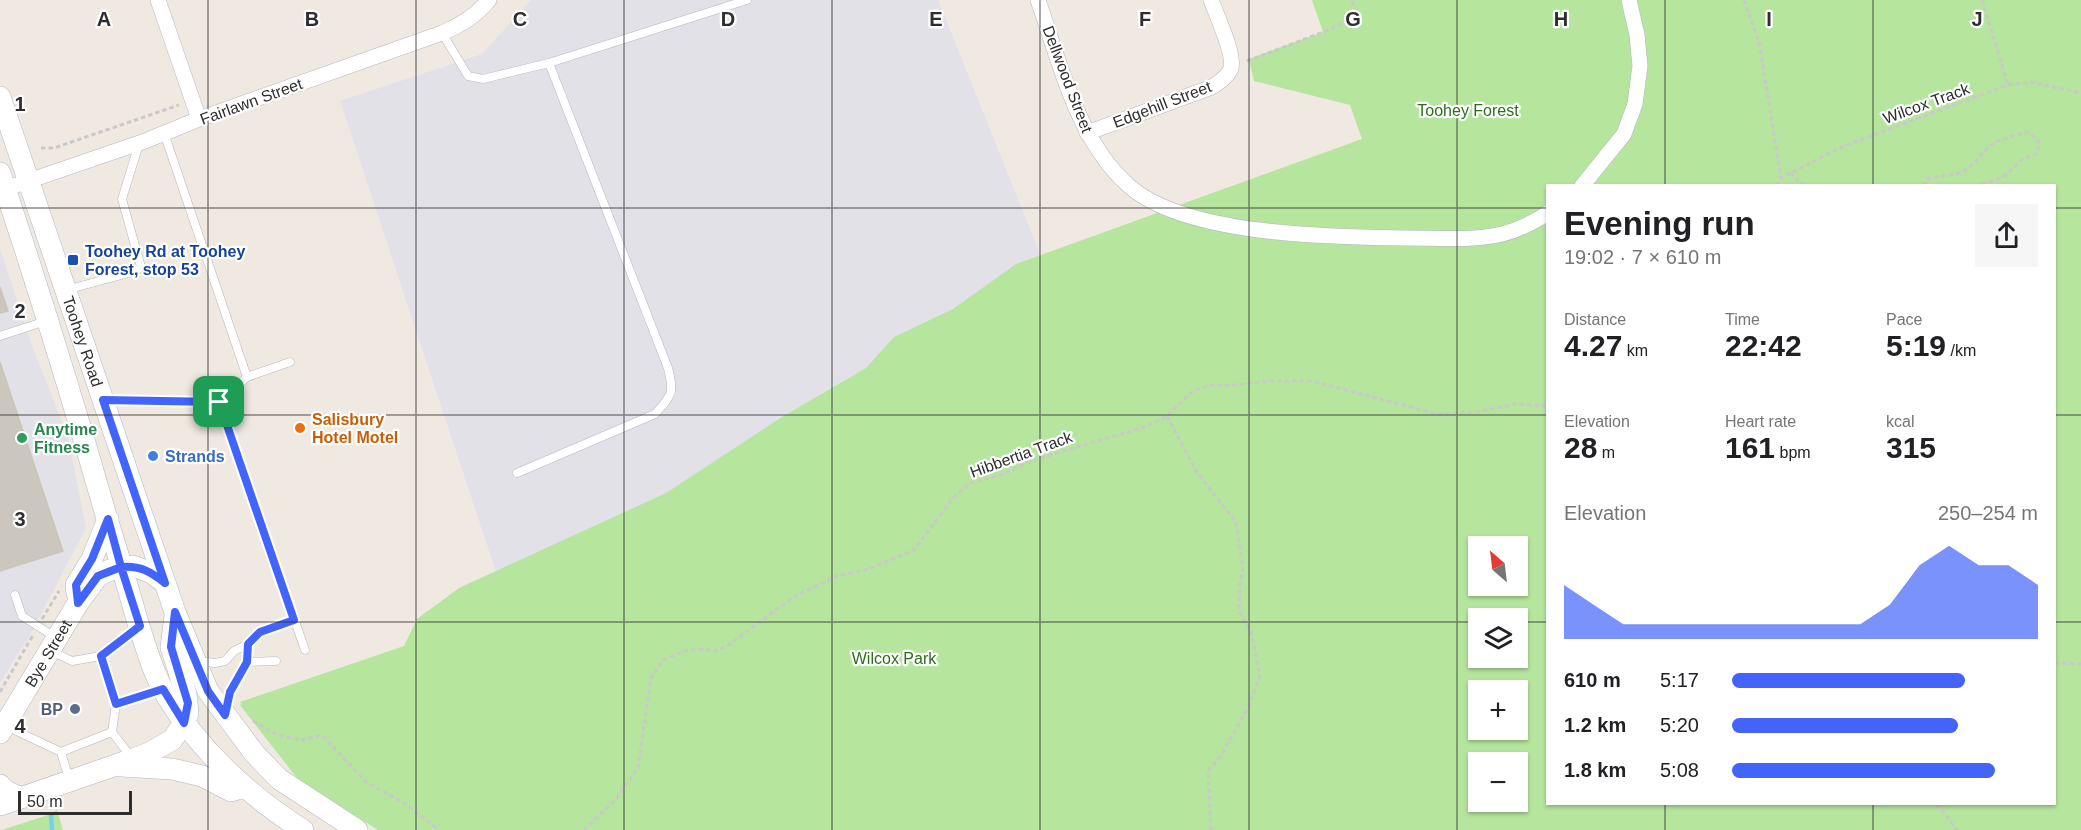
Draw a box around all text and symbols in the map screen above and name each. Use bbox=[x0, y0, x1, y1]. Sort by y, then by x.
text: A bbox=[97, 8, 111, 30]
text: B bbox=[305, 8, 319, 30]
text: C bbox=[513, 8, 527, 30]
text: D bbox=[721, 8, 735, 30]
text: E bbox=[929, 8, 943, 30]
text: F bbox=[1139, 8, 1151, 30]
text: G bbox=[1345, 8, 1361, 30]
text: H bbox=[1554, 8, 1568, 30]
text: I bbox=[1766, 8, 1772, 30]
text: J bbox=[1971, 8, 1983, 30]
street label: Dellwood Street bbox=[1039, 23, 1096, 135]
street label: Fairlawn Street bbox=[198, 75, 305, 128]
street label: Edgehill Street bbox=[1111, 78, 1214, 131]
street label: Wilcox Track bbox=[1881, 80, 1973, 127]
text: 1 bbox=[14, 93, 26, 115]
park label: Toohey Forest bbox=[1417, 102, 1519, 119]
button: share bbox=[1975, 204, 2038, 267]
text: Evening run bbox=[1564, 205, 1755, 242]
place label: Toohey Rd at Toohey Forest, stop 53 bbox=[85, 243, 245, 278]
text: 19:02 · 7 × 610 m bbox=[1564, 246, 1721, 268]
marker: Toohey Rd at Toohey Forest, stop 53 bbox=[66, 253, 80, 267]
street label: Toohey Road bbox=[59, 294, 106, 389]
text: 2 bbox=[14, 300, 26, 322]
text: Distance bbox=[1564, 311, 1626, 328]
text: Time bbox=[1725, 311, 1760, 328]
text: Pace bbox=[1886, 311, 1922, 328]
text: 4.27 bbox=[1564, 329, 1622, 362]
text: 22:42 bbox=[1725, 329, 1802, 362]
text: 5:19 bbox=[1886, 329, 1946, 362]
text: km bbox=[1622, 342, 1648, 359]
text: /km bbox=[1946, 342, 1976, 359]
pin bbox=[193, 376, 244, 427]
icon: arrive bbox=[202, 385, 235, 418]
place label: Salisbury Hotel Motel bbox=[312, 411, 398, 446]
text: Elevation bbox=[1564, 413, 1630, 430]
text: Heart rate bbox=[1725, 413, 1796, 430]
text: kcal bbox=[1886, 413, 1914, 430]
place label: Anytime Fitness bbox=[34, 421, 97, 456]
marker: Salisbury Hotel Motel bbox=[293, 421, 307, 435]
street label: Hibbertia Track bbox=[968, 428, 1076, 481]
marker: Anytime Fitness bbox=[15, 431, 29, 445]
text: 28 bbox=[1564, 431, 1597, 464]
text: 161 bbox=[1725, 431, 1775, 464]
text: 315 bbox=[1886, 431, 1936, 464]
text: m bbox=[1597, 444, 1615, 461]
text: bpm bbox=[1775, 444, 1811, 461]
place label: Strands bbox=[165, 448, 225, 465]
marker: Strands bbox=[146, 449, 160, 463]
text: Elevation bbox=[1564, 502, 1646, 524]
text: 250–254 m bbox=[1938, 502, 2038, 524]
text: 3 bbox=[14, 508, 26, 530]
north arrow bbox=[1468, 536, 1528, 596]
map controls bbox=[1468, 536, 1528, 812]
button: layers bbox=[1468, 608, 1528, 668]
street label: Bye Street bbox=[22, 617, 75, 690]
park label: Wilcox Park bbox=[852, 650, 937, 667]
text: 610 m bbox=[1564, 669, 1621, 691]
text: 5:17 bbox=[1660, 669, 1699, 691]
button: + bbox=[1468, 680, 1528, 740]
place label: BP bbox=[41, 701, 63, 718]
marker: BP bbox=[68, 702, 82, 716]
text: 1.2 km bbox=[1564, 714, 1626, 736]
text: 5:20 bbox=[1660, 714, 1699, 736]
text: 4 bbox=[14, 715, 26, 737]
button: − bbox=[1468, 752, 1528, 812]
text: 1.8 km bbox=[1564, 759, 1626, 781]
text: 5:08 bbox=[1660, 759, 1699, 781]
scale bar bbox=[18, 788, 132, 816]
text: 50 m bbox=[27, 793, 63, 810]

